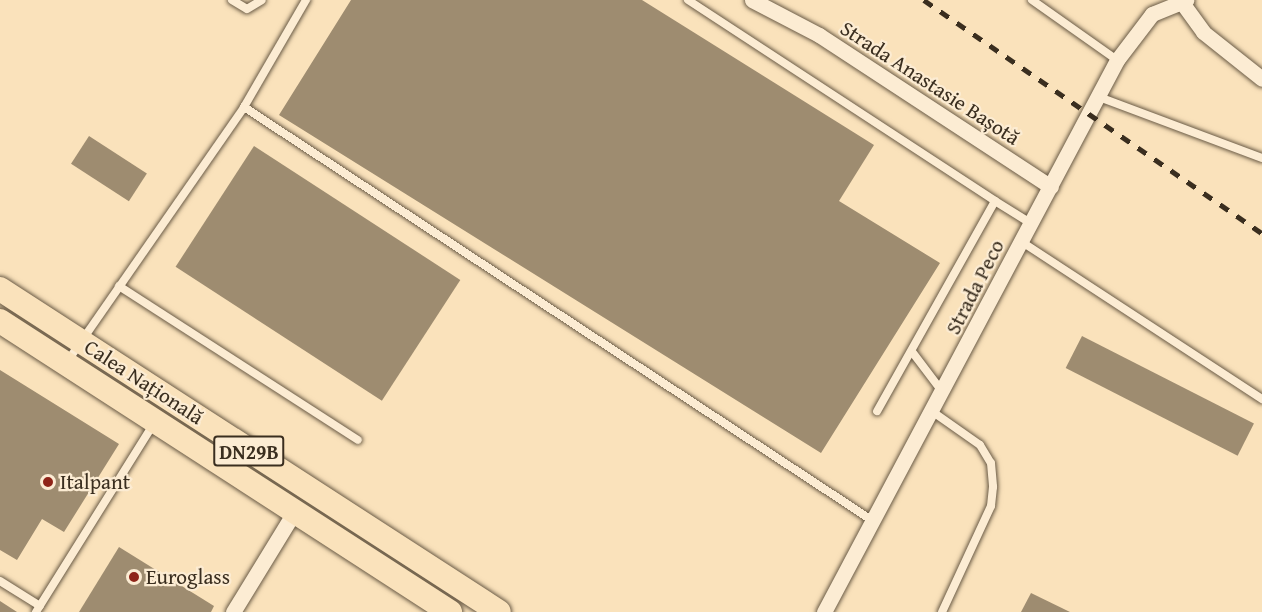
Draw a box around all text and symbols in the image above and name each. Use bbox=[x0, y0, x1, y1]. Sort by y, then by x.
street label: Strada Anastasie Bașotă bbox=[836, 16, 1024, 150]
street label: Strada Peco bbox=[940, 235, 1010, 339]
street label: Calea Națională bbox=[80, 334, 208, 430]
road number: DN29B bbox=[213, 434, 285, 468]
place label: Italpant bbox=[60, 469, 130, 495]
marker: Italpant bbox=[41, 475, 55, 489]
place label: Euroglass bbox=[146, 564, 230, 590]
marker: Euroglass bbox=[127, 570, 141, 584]

